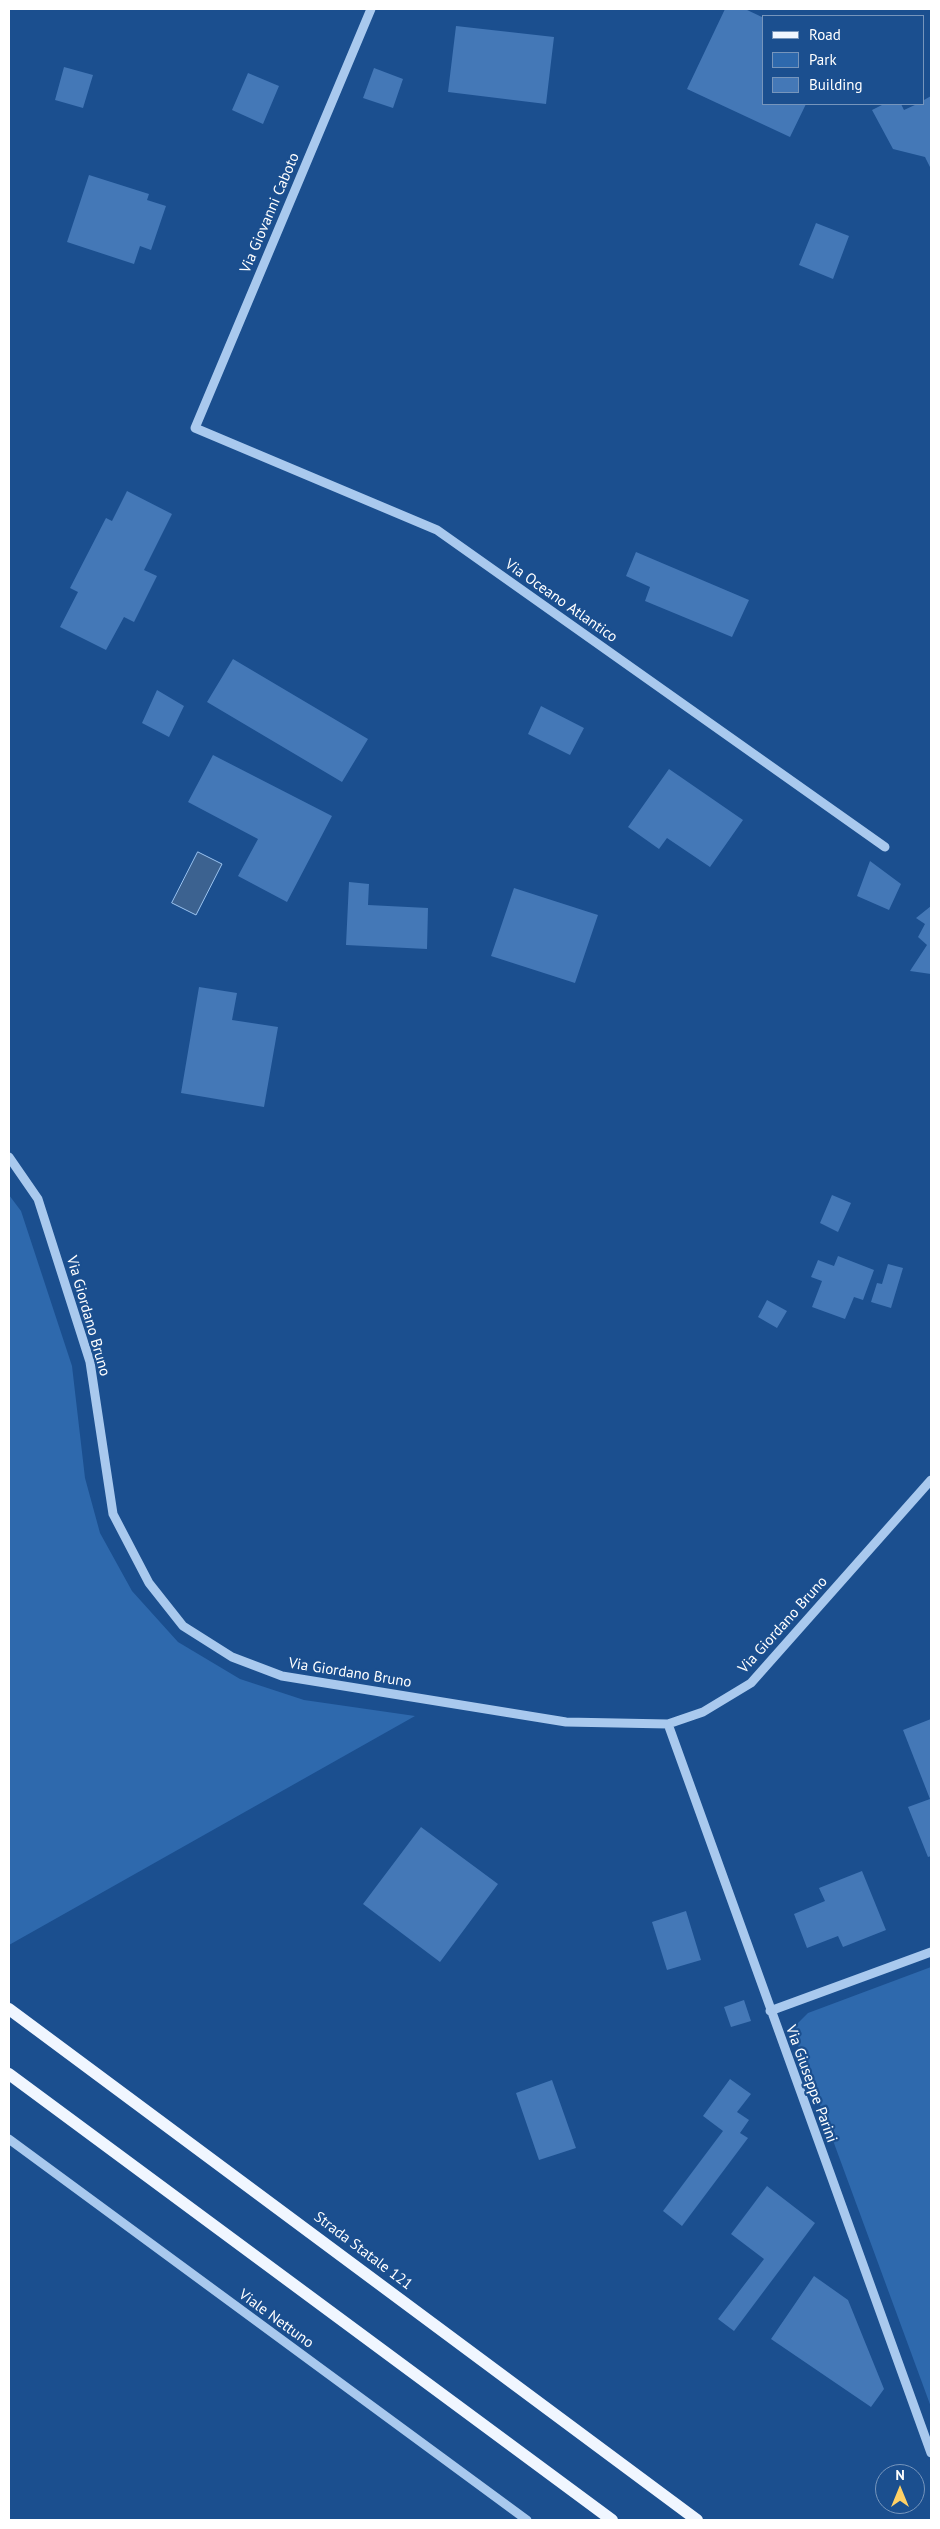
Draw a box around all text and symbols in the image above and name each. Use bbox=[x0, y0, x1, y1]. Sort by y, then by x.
legend bbox=[762, 15, 925, 105]
text: Road bbox=[809, 25, 841, 44]
text: Park bbox=[809, 50, 837, 69]
text: Building bbox=[809, 75, 863, 94]
street label: Via Giovanni Caboto bbox=[237, 150, 303, 276]
street label: Via Oceano Atlantico bbox=[501, 555, 621, 647]
street label: Via Giordano Bruno bbox=[62, 1254, 114, 1378]
street label: Via Giordano Bruno bbox=[735, 1573, 831, 1677]
street label: Via Giordano Bruno bbox=[287, 1654, 413, 1692]
street label: Via Giuseppe Parini bbox=[781, 2023, 841, 2145]
street label: Strada Statale 121 bbox=[310, 2208, 416, 2294]
street label: Viale Nettuno bbox=[235, 2286, 317, 2352]
north arrow bbox=[875, 2464, 925, 2514]
text: N bbox=[895, 2466, 905, 2484]

